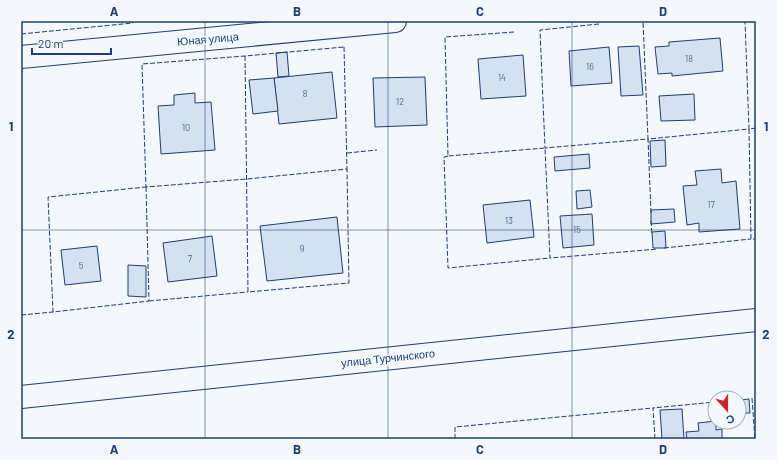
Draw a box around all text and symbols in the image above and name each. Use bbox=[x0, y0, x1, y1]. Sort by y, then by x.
text: A bbox=[110, 3, 119, 19]
text: B bbox=[293, 3, 301, 19]
text: C bbox=[476, 3, 484, 19]
text: D bbox=[659, 3, 667, 19]
street label: Юная улица bbox=[177, 29, 240, 48]
scale bar bbox=[32, 30, 111, 56]
text: 20 m bbox=[38, 36, 64, 50]
house number: 18 bbox=[685, 53, 693, 64]
house number: 16 bbox=[586, 61, 594, 72]
house number: 14 bbox=[498, 72, 506, 83]
house number: 8 bbox=[303, 88, 308, 99]
house number: 12 bbox=[396, 96, 404, 107]
text: 1 bbox=[9, 118, 13, 134]
text: 1 bbox=[764, 118, 768, 134]
house number: 10 bbox=[182, 122, 190, 133]
house number: 17 bbox=[707, 199, 715, 210]
house number: 13 bbox=[505, 215, 513, 226]
house number: 15 bbox=[573, 224, 581, 235]
house number: 9 bbox=[300, 243, 305, 254]
house number: 7 bbox=[188, 253, 193, 264]
house number: 5 bbox=[79, 260, 84, 271]
text: 2 bbox=[7, 326, 15, 342]
text: 2 bbox=[762, 326, 770, 342]
street label: улица Турчинского bbox=[340, 346, 435, 369]
north arrow bbox=[707, 390, 747, 430]
text: С bbox=[725, 412, 737, 427]
text: A bbox=[110, 441, 119, 457]
text: B bbox=[293, 441, 301, 457]
text: C bbox=[476, 441, 484, 457]
text: D bbox=[659, 441, 667, 457]

